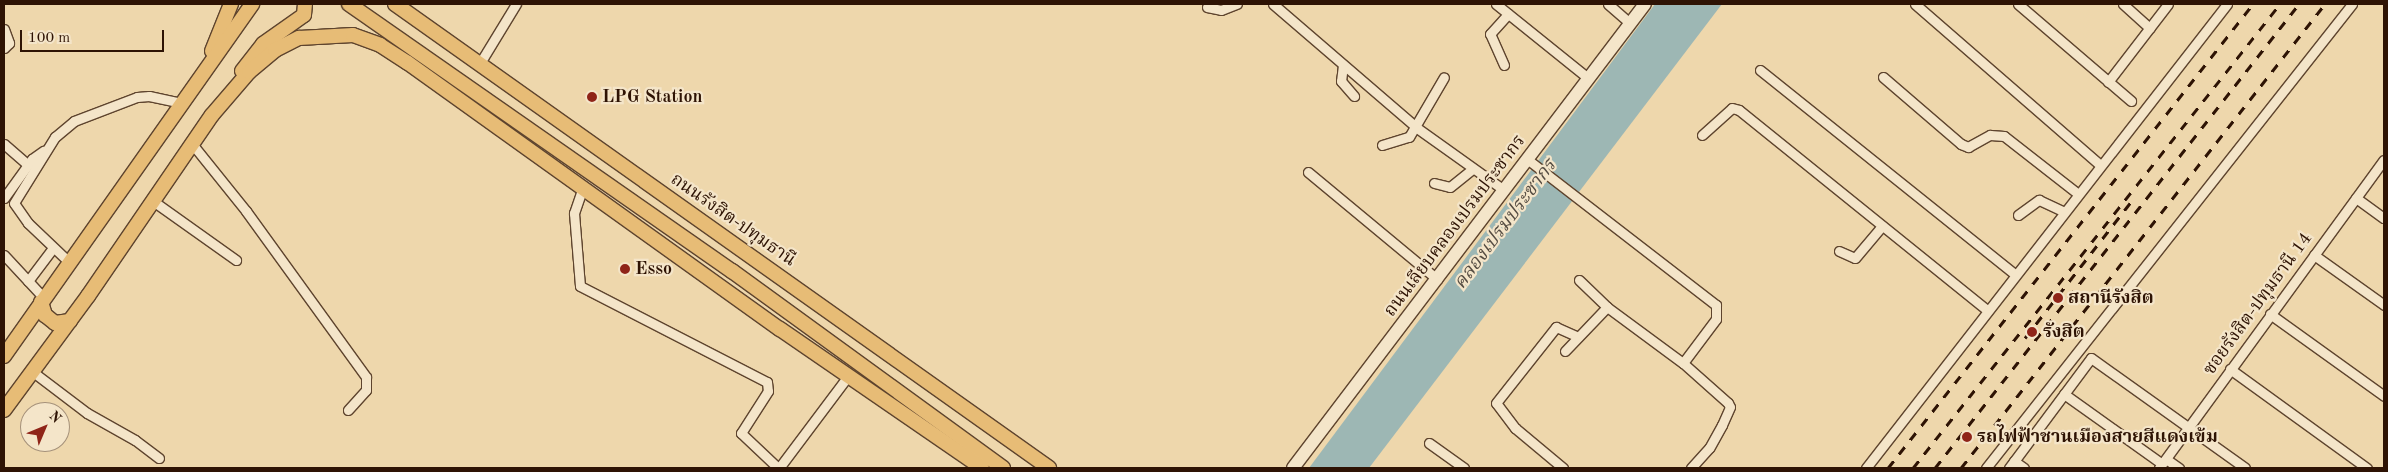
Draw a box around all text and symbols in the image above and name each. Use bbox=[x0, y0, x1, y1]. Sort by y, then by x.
scale bar bbox=[22, 20, 166, 52]
text: 100 m bbox=[28, 31, 70, 46]
place label: LPG Station bbox=[602, 86, 703, 108]
marker: LPG Station bbox=[586, 91, 598, 103]
street label: ถนนเลียบคลองเปรมประชากร bbox=[1380, 131, 1530, 321]
water label: คลองเปรมประชากร bbox=[1450, 156, 1562, 294]
street label: ถนนรังสิต-ปทุมธานี bbox=[666, 169, 800, 271]
street label: ซอยรังสิต-ปทุมธานี 14 bbox=[2199, 228, 2317, 380]
place label: Esso bbox=[635, 258, 672, 280]
marker: Esso bbox=[619, 263, 631, 275]
place label: สถานีรังสิต bbox=[2068, 287, 2154, 309]
marker: สถานีรังสิต bbox=[2052, 292, 2064, 304]
place label: รังสิต bbox=[2043, 321, 2085, 343]
marker: รังสิต bbox=[2025, 325, 2039, 339]
north arrow bbox=[20, 402, 70, 452]
text: N bbox=[46, 408, 64, 426]
place label: รถไฟฟ้าชานเมืองสายสีแดงเข้ม bbox=[1977, 426, 2218, 448]
marker: รถไฟฟ้าชานเมืองสายสีแดงเข้ม bbox=[1961, 431, 1973, 443]

